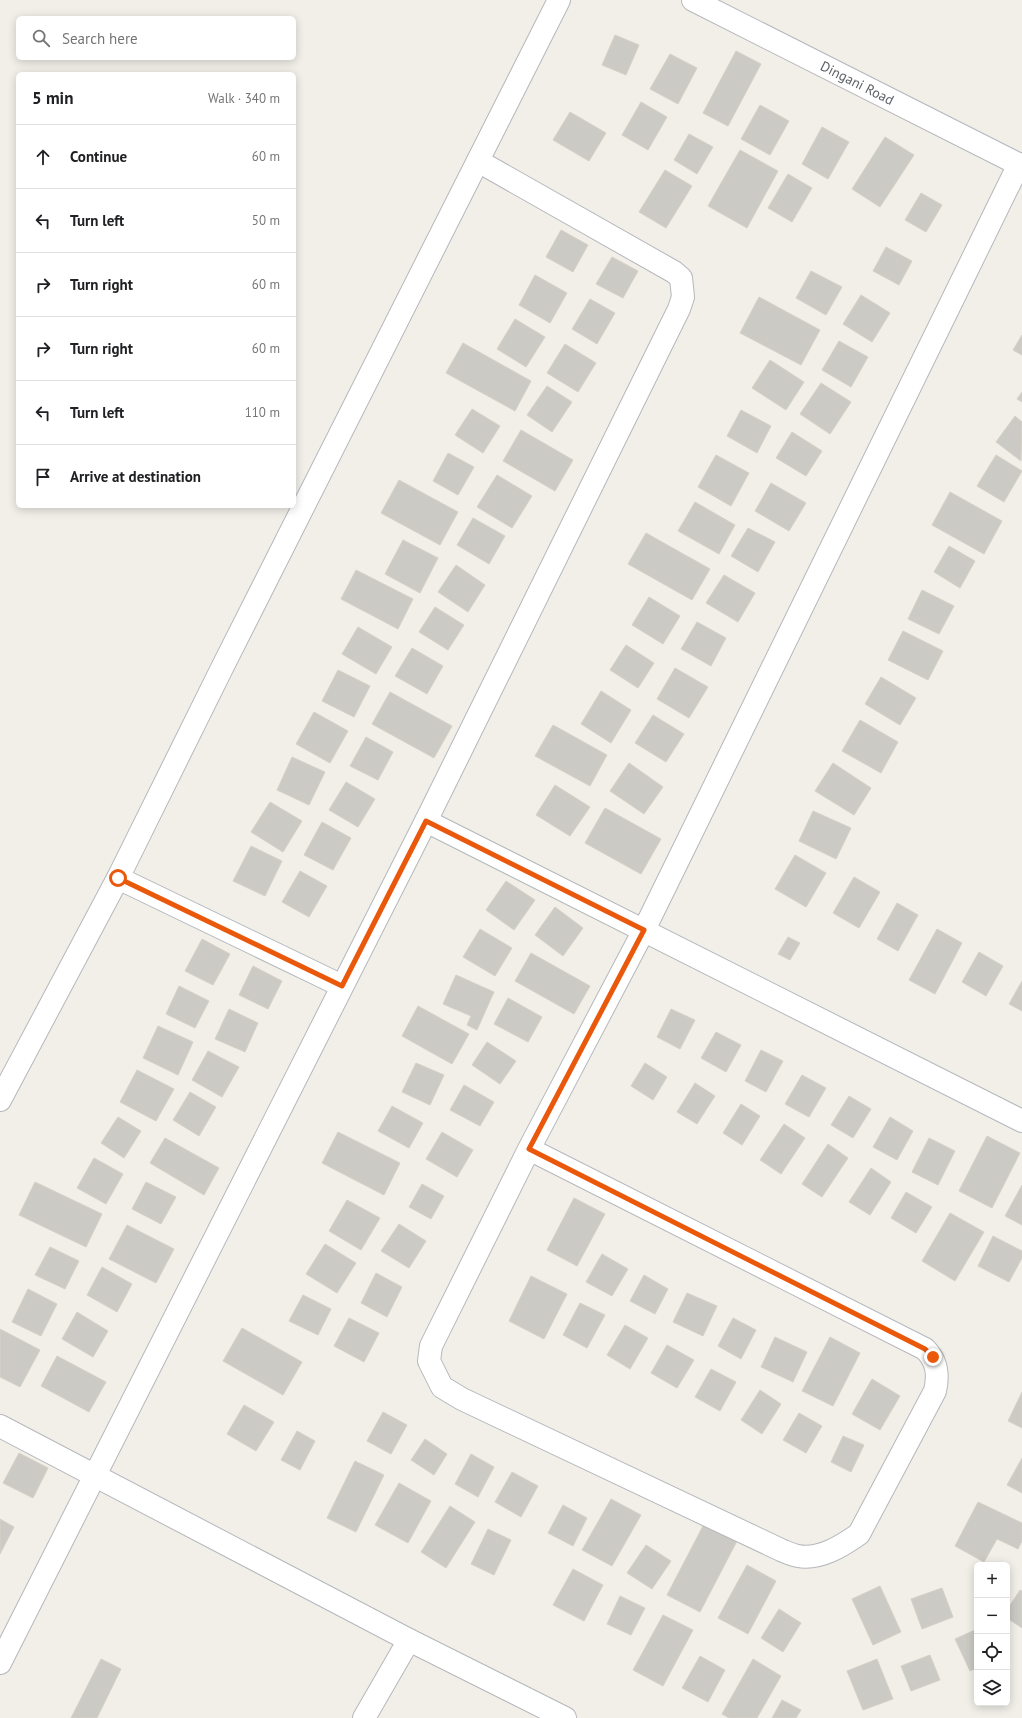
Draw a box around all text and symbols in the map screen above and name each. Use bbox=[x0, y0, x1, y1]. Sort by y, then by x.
search box bbox=[16, 16, 296, 60]
icon: search bbox=[30, 27, 52, 49]
text: Search here bbox=[62, 29, 138, 48]
street label: Dingani Road bbox=[818, 57, 897, 109]
text: 5 min bbox=[32, 87, 73, 109]
text: Walk · 340 m bbox=[208, 90, 280, 107]
icon: ahead bbox=[32, 146, 54, 168]
text: Continue bbox=[70, 147, 127, 166]
text: 60 m bbox=[252, 148, 280, 165]
icon: left bbox=[32, 210, 54, 232]
text: Turn left bbox=[70, 211, 124, 230]
text: 50 m bbox=[252, 212, 280, 229]
icon: right bbox=[32, 274, 54, 296]
text: Turn right bbox=[70, 275, 133, 294]
text: 60 m bbox=[252, 276, 280, 293]
icon: right bbox=[32, 338, 54, 360]
text: Turn right bbox=[70, 339, 133, 358]
text: 60 m bbox=[252, 340, 280, 357]
icon: left bbox=[32, 402, 54, 424]
text: Turn left bbox=[70, 403, 124, 422]
text: 110 m bbox=[245, 404, 280, 421]
icon: arrive bbox=[32, 466, 54, 488]
text: Arrive at destination bbox=[70, 467, 201, 486]
route start bbox=[109, 869, 127, 887]
route end bbox=[924, 1348, 942, 1366]
map controls bbox=[974, 1562, 1010, 1706]
button: + bbox=[974, 1562, 1010, 1598]
button: − bbox=[974, 1598, 1010, 1634]
button: locate bbox=[974, 1634, 1010, 1670]
button: layers bbox=[974, 1670, 1010, 1706]

